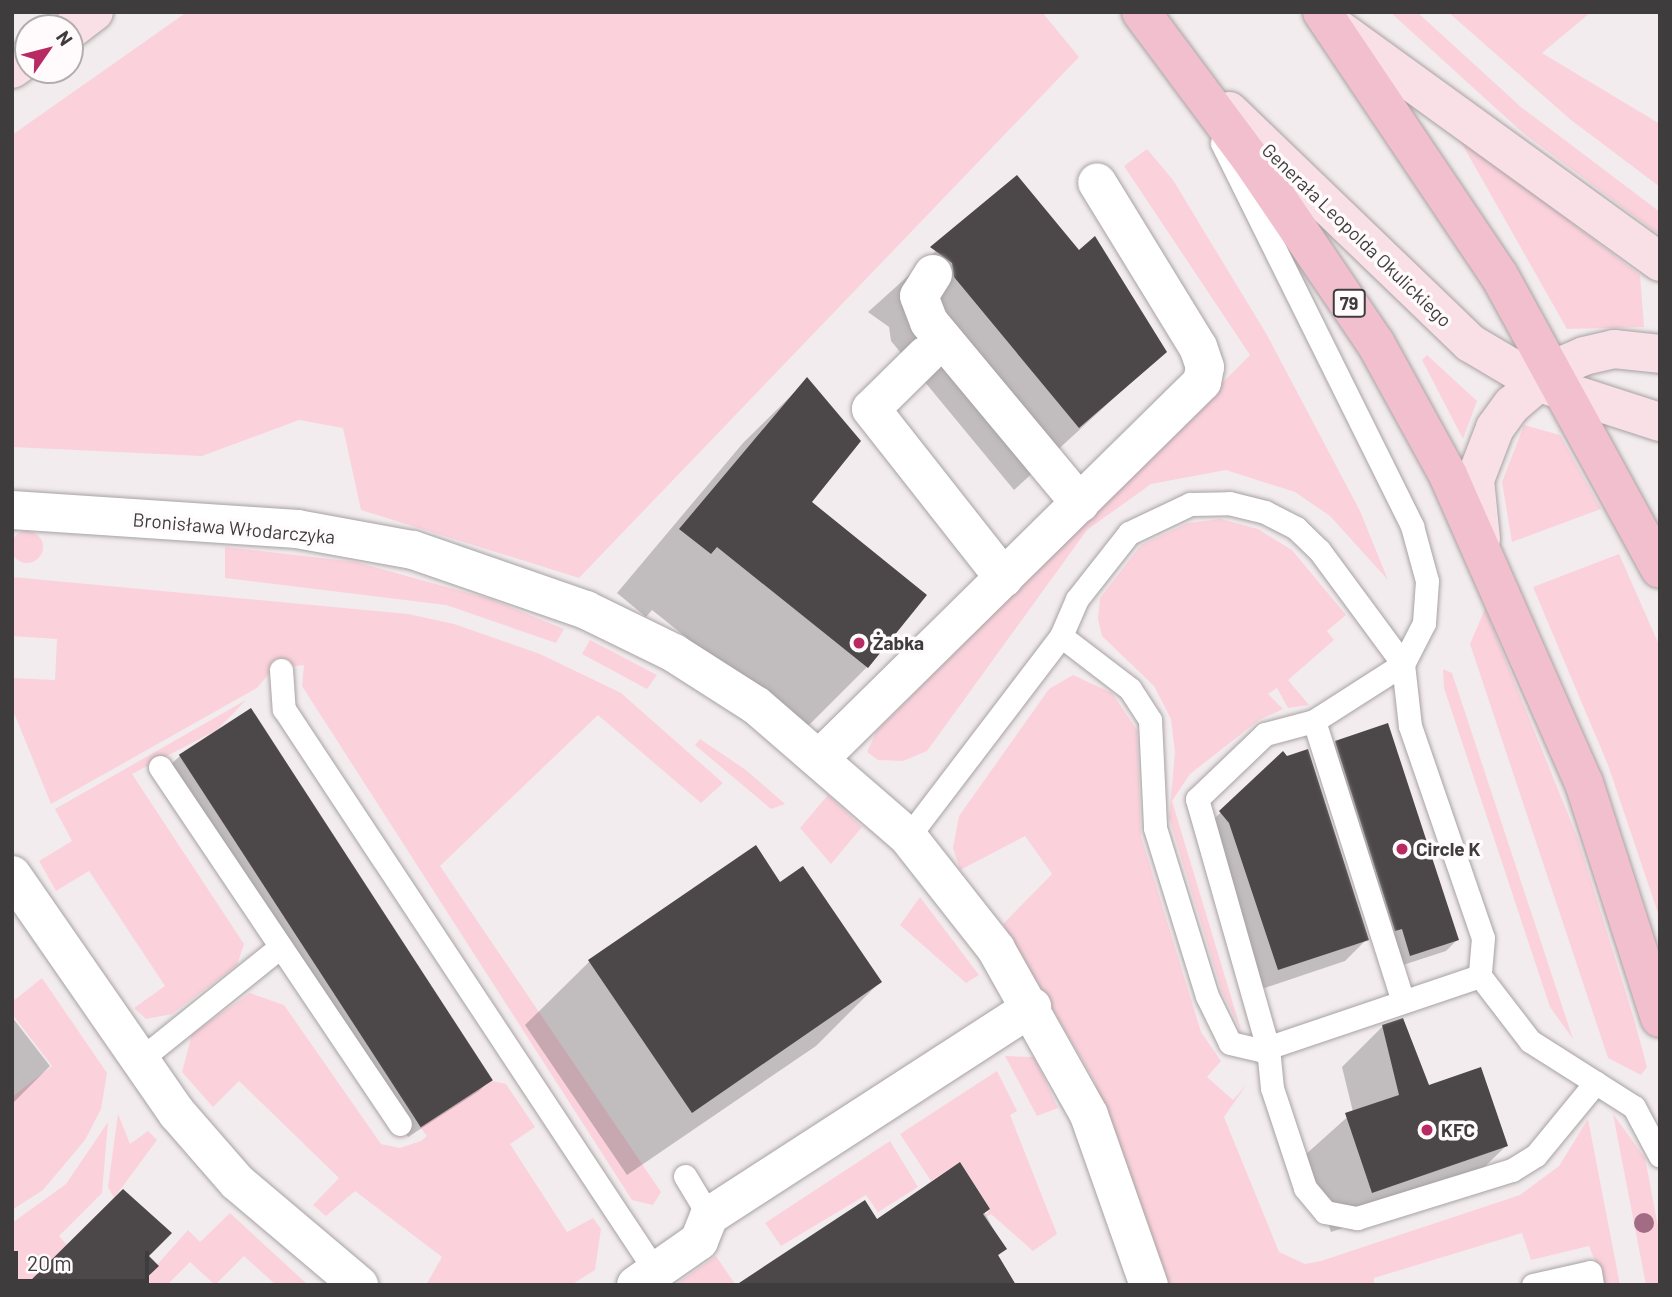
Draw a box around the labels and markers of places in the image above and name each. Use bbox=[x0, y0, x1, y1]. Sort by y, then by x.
place label: Żabka bbox=[873, 632, 924, 654]
marker: Żabka bbox=[851, 635, 867, 651]
place label: Circle K bbox=[1416, 838, 1480, 860]
marker: Circle K bbox=[1394, 841, 1410, 857]
place label: KFC bbox=[1441, 1119, 1475, 1141]
marker: KFC bbox=[1419, 1122, 1435, 1138]

